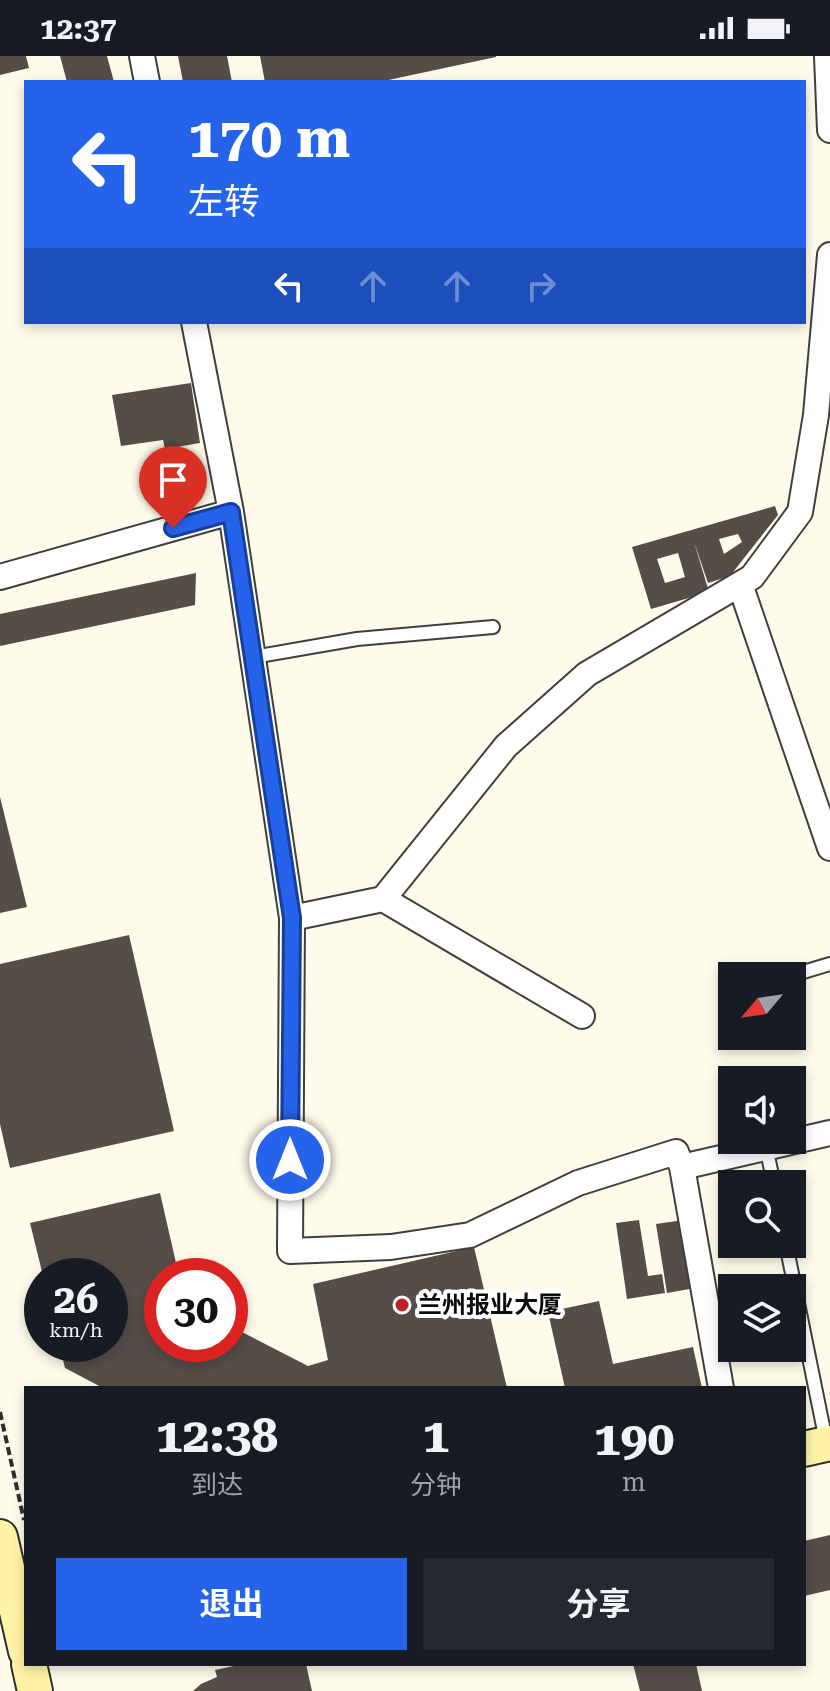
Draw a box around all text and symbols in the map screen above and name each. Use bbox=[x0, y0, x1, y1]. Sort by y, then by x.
text: 12:37 bbox=[40, 11, 117, 46]
text: 170 m bbox=[188, 105, 350, 171]
icon: left bbox=[56, 112, 160, 216]
text: 左转 bbox=[188, 181, 260, 223]
icon: left bbox=[267, 264, 311, 308]
icon: ahead bbox=[351, 264, 395, 308]
icon: ahead bbox=[435, 264, 479, 308]
icon: right bbox=[519, 264, 563, 308]
pin bbox=[139, 446, 207, 528]
icon: arrive bbox=[151, 458, 195, 502]
north arrow bbox=[718, 962, 806, 1050]
map controls bbox=[718, 962, 806, 1362]
button: sound bbox=[718, 1066, 806, 1154]
position arrow bbox=[248, 1118, 332, 1202]
button: search bbox=[718, 1170, 806, 1258]
speed limit sign: 30 bbox=[144, 1258, 248, 1362]
button: layers bbox=[718, 1274, 806, 1362]
text: 26 bbox=[54, 1276, 98, 1323]
place label: 兰州报业大厦 bbox=[418, 1291, 562, 1319]
marker: 兰州报业大厦 bbox=[393, 1296, 411, 1314]
text: km/h bbox=[49, 1318, 103, 1342]
text: 12:38 bbox=[156, 1408, 278, 1464]
text: 1 bbox=[422, 1408, 449, 1464]
text: 190 bbox=[594, 1411, 674, 1467]
text: m bbox=[622, 1467, 646, 1497]
text: 到达 bbox=[191, 1470, 243, 1500]
text: 分钟 bbox=[410, 1470, 462, 1500]
button: 退出 bbox=[56, 1558, 407, 1650]
button: 分享 bbox=[423, 1558, 774, 1650]

